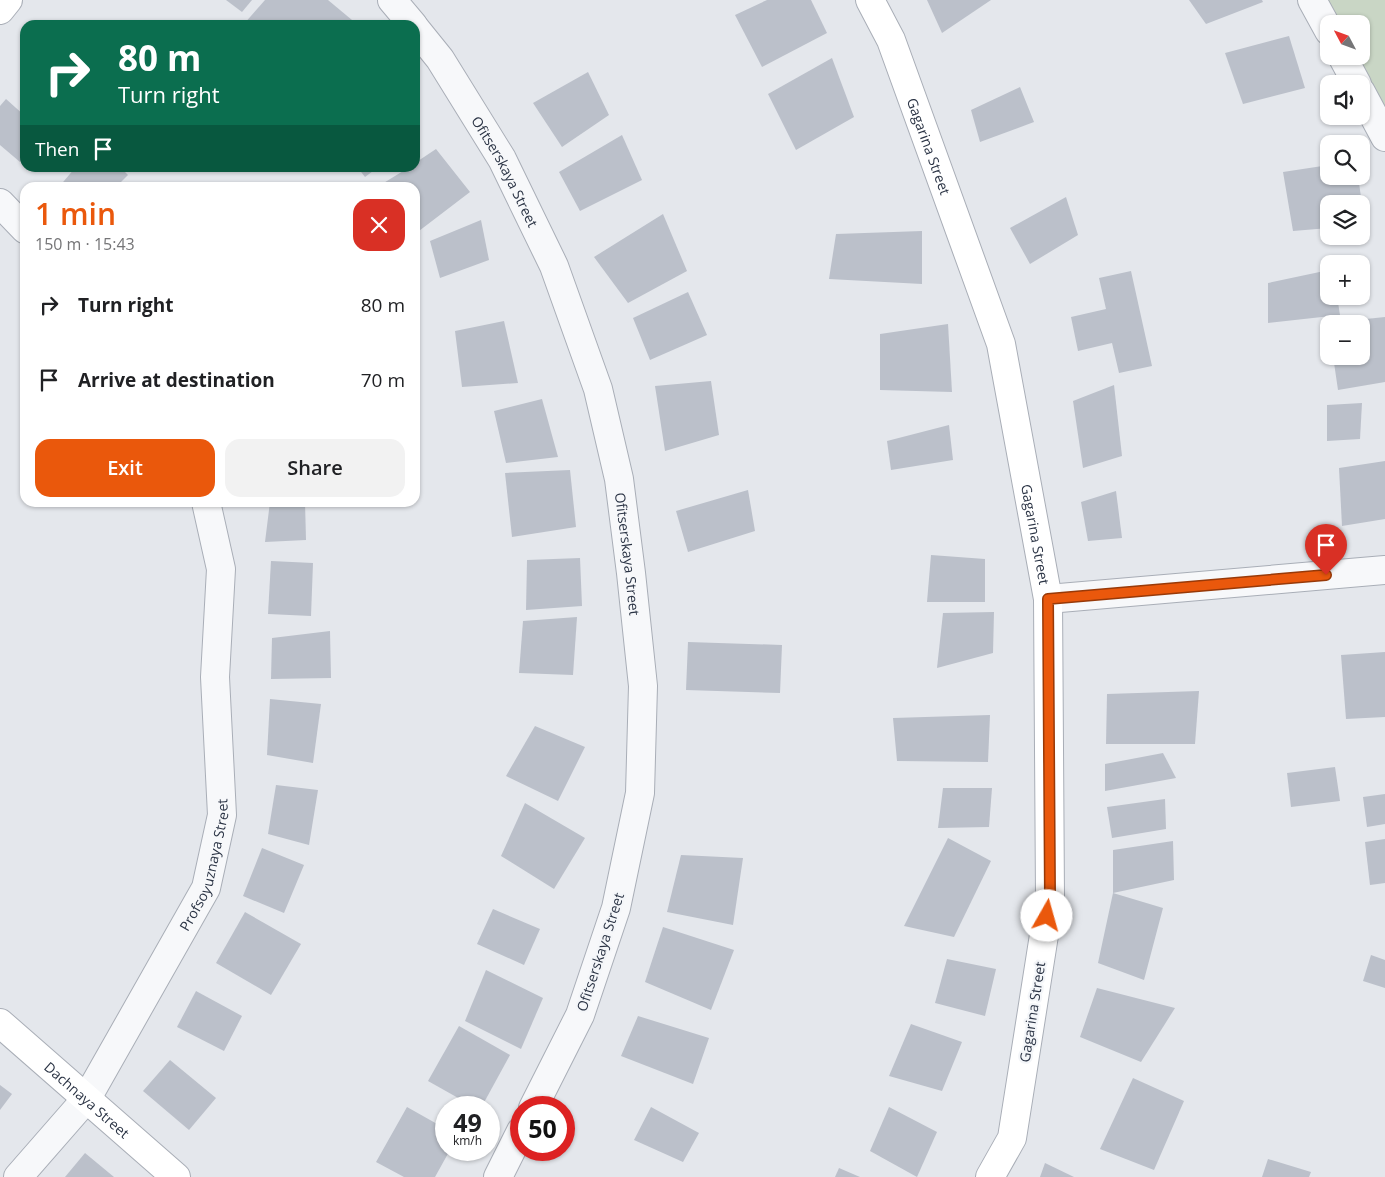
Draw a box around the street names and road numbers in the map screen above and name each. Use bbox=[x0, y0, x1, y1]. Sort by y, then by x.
street label: Gagarina Street bbox=[903, 95, 956, 197]
street label: Ofitserskaya Street bbox=[468, 112, 543, 230]
street label: Gagarina Street bbox=[1018, 483, 1055, 586]
street label: Ofitserskaya Street bbox=[611, 491, 645, 616]
street label: Profsoyuznaya Street bbox=[174, 798, 232, 934]
street label: Ofitserskaya Street bbox=[572, 890, 628, 1014]
street label: Gagarina Street bbox=[1015, 960, 1049, 1064]
street label: Dachnaya Street bbox=[41, 1057, 134, 1142]

